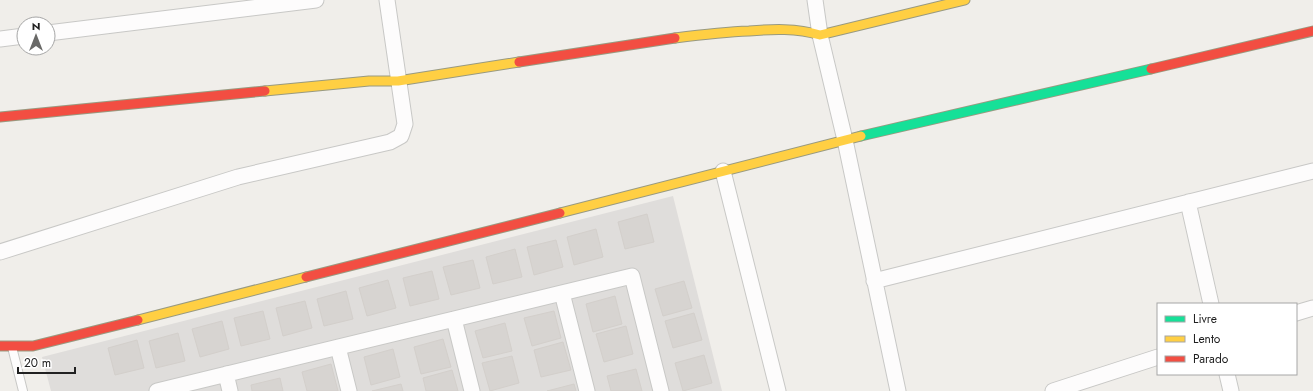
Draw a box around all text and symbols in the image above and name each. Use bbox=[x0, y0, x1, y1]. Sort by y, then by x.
north arrow bbox=[16, 16, 56, 56]
text: N bbox=[32, 18, 40, 34]
legend bbox=[1157, 303, 1297, 375]
text: Livre bbox=[1193, 310, 1217, 328]
text: Lento bbox=[1193, 330, 1221, 348]
scale bar bbox=[18, 349, 75, 375]
text: Parado bbox=[1193, 350, 1229, 368]
text: 20 m bbox=[24, 354, 51, 372]

